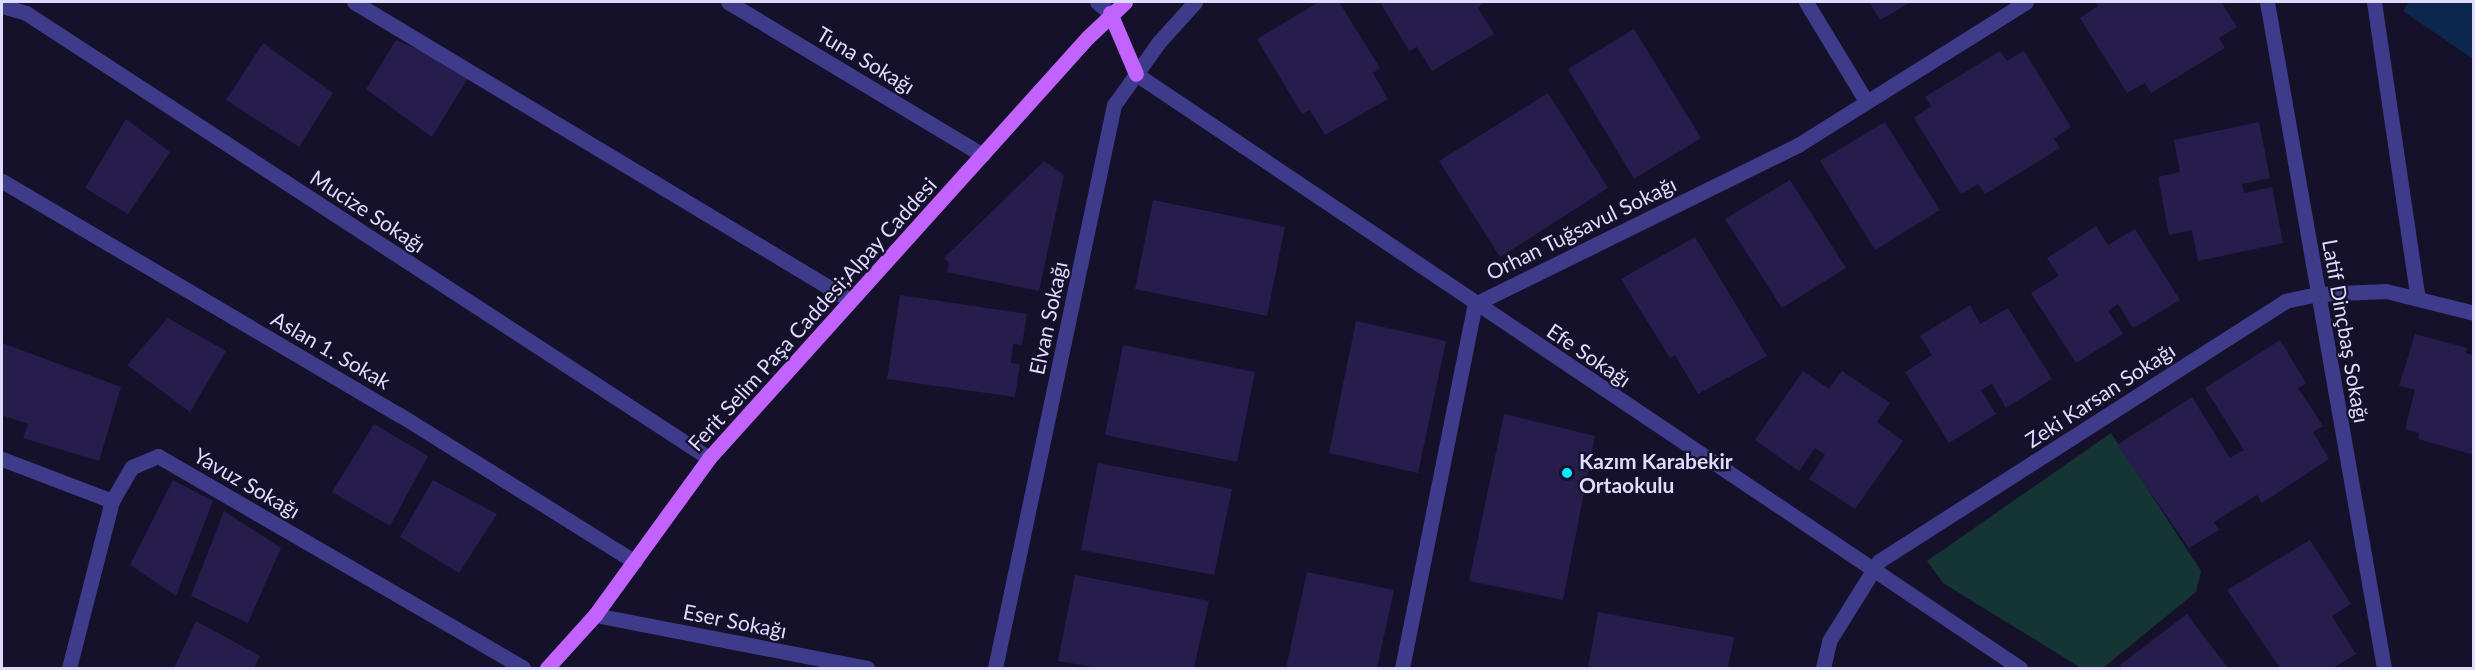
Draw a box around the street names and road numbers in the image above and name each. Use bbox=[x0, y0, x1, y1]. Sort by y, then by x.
street label: Tuna Sokağı bbox=[812, 21, 920, 99]
street label: Mucize Sokağı bbox=[306, 164, 430, 258]
street label: Orhan Tuğsavul Sokağı bbox=[1482, 171, 1680, 285]
street label: Ferit Selim Paşa Caddesi;Alpay Caddesi bbox=[682, 172, 942, 456]
street label: Latif Dinçbaş Sokağı bbox=[2317, 237, 2375, 425]
street label: Elvan Sokağı bbox=[1024, 259, 1072, 377]
street label: Aslan 1. Sokak bbox=[267, 306, 395, 394]
street label: Efe Sokağı bbox=[1542, 318, 1636, 392]
street label: Zeki Karsan Sokağı bbox=[2021, 337, 2179, 453]
street label: Yavuz Sokağı bbox=[189, 442, 305, 524]
street label: Eser Sokağı bbox=[681, 599, 789, 643]

